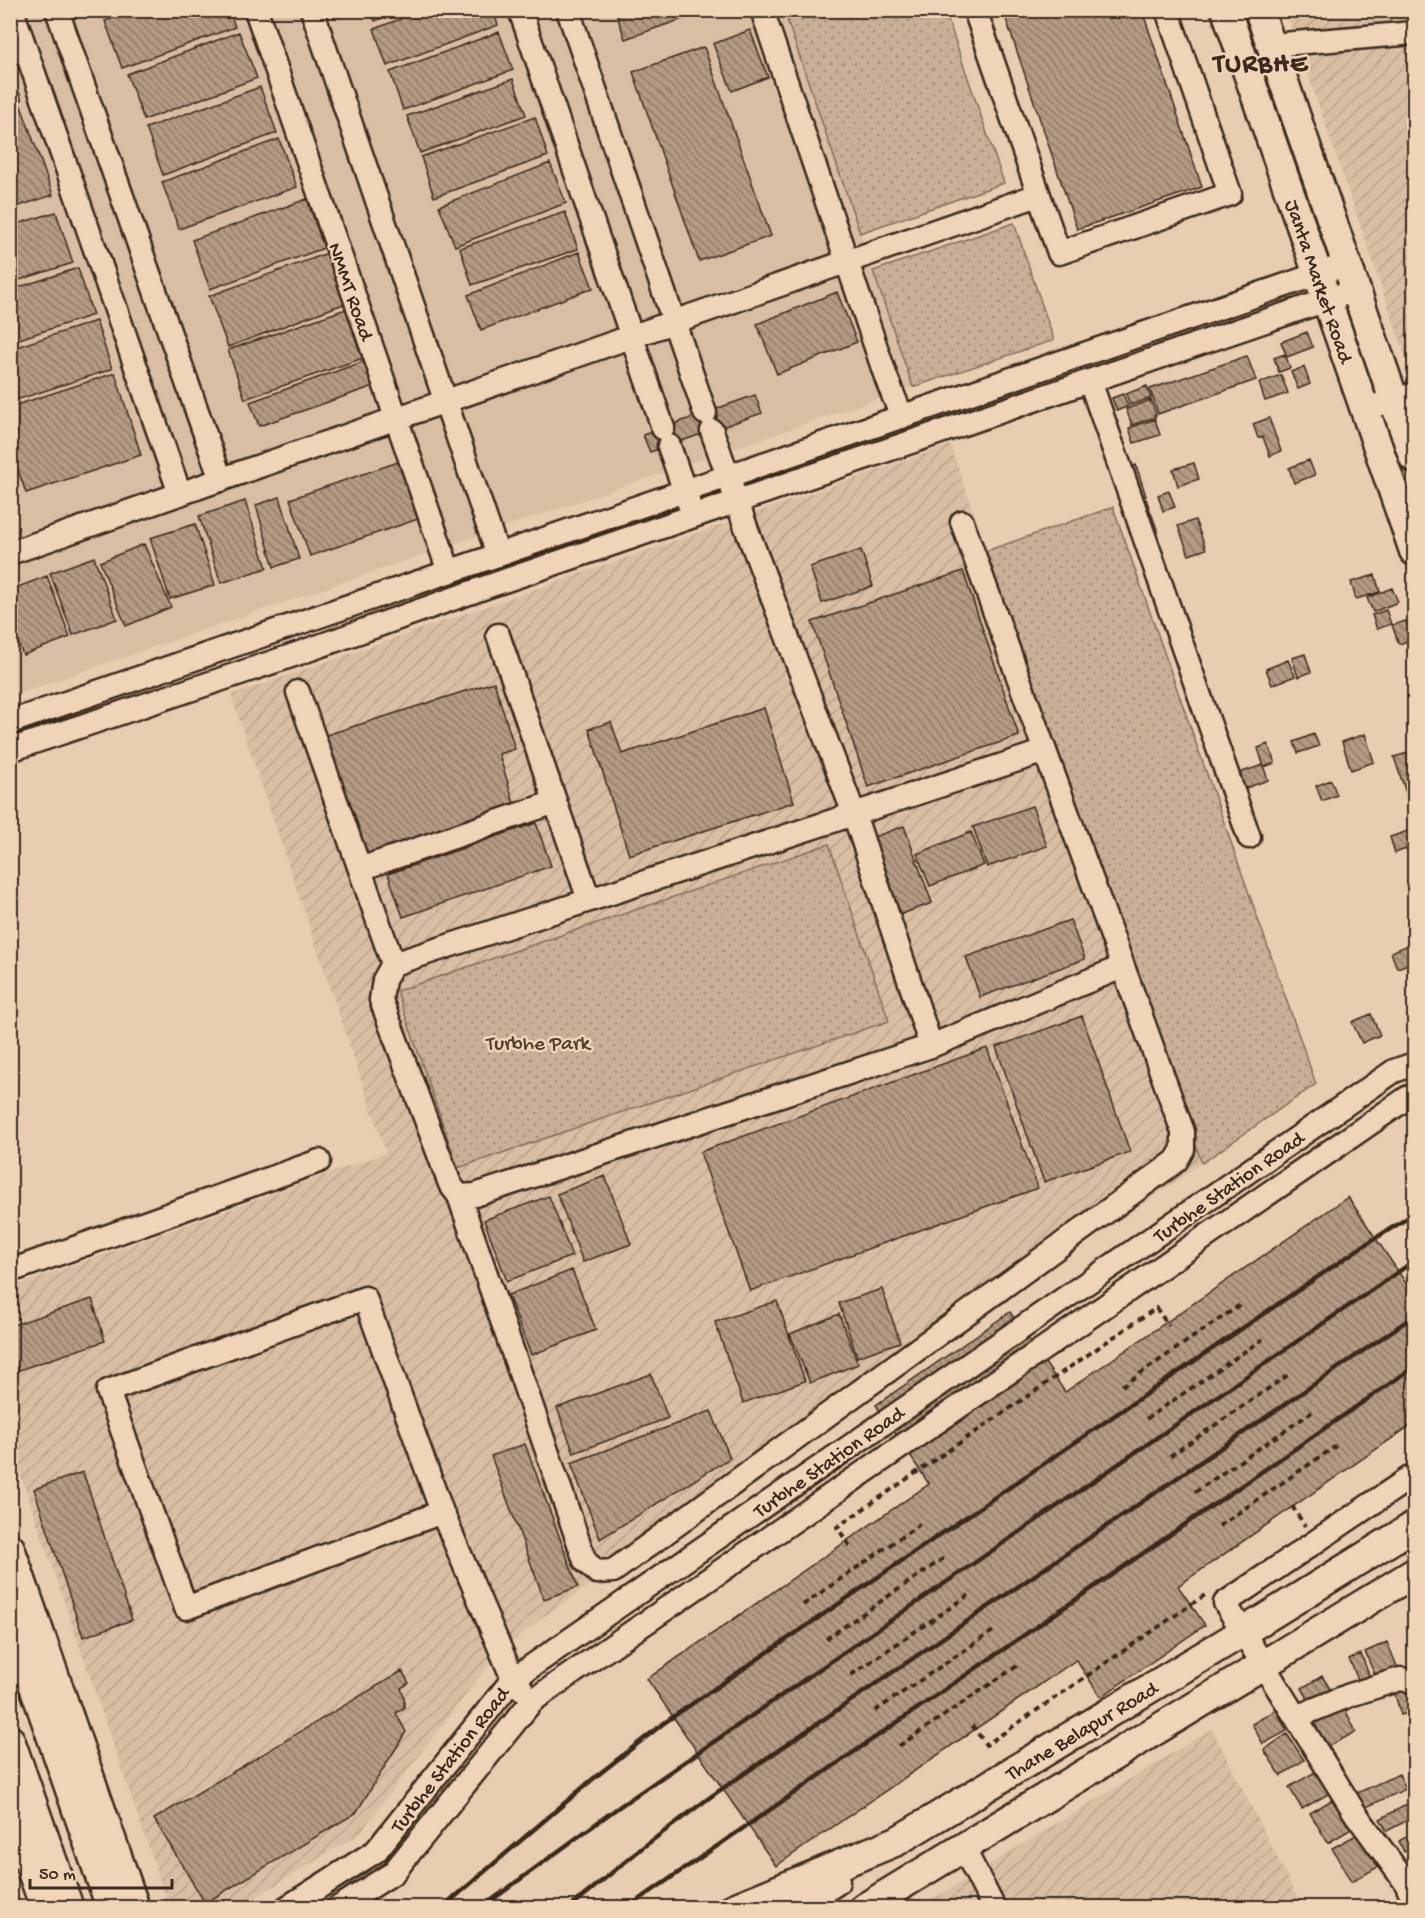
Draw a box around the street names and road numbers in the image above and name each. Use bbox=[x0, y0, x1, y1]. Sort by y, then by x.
street label: Janta Market Road bbox=[1277, 197, 1357, 369]
street label: NMMT Road bbox=[320, 240, 378, 346]
street label: Turbhe Station Road bbox=[1149, 1127, 1312, 1251]
street label: Turbhe Station Road bbox=[749, 1402, 912, 1526]
street label: Thane Belapur Road bbox=[1001, 1677, 1165, 1789]
street label: Turbhe Station Road bbox=[386, 1682, 518, 1840]

